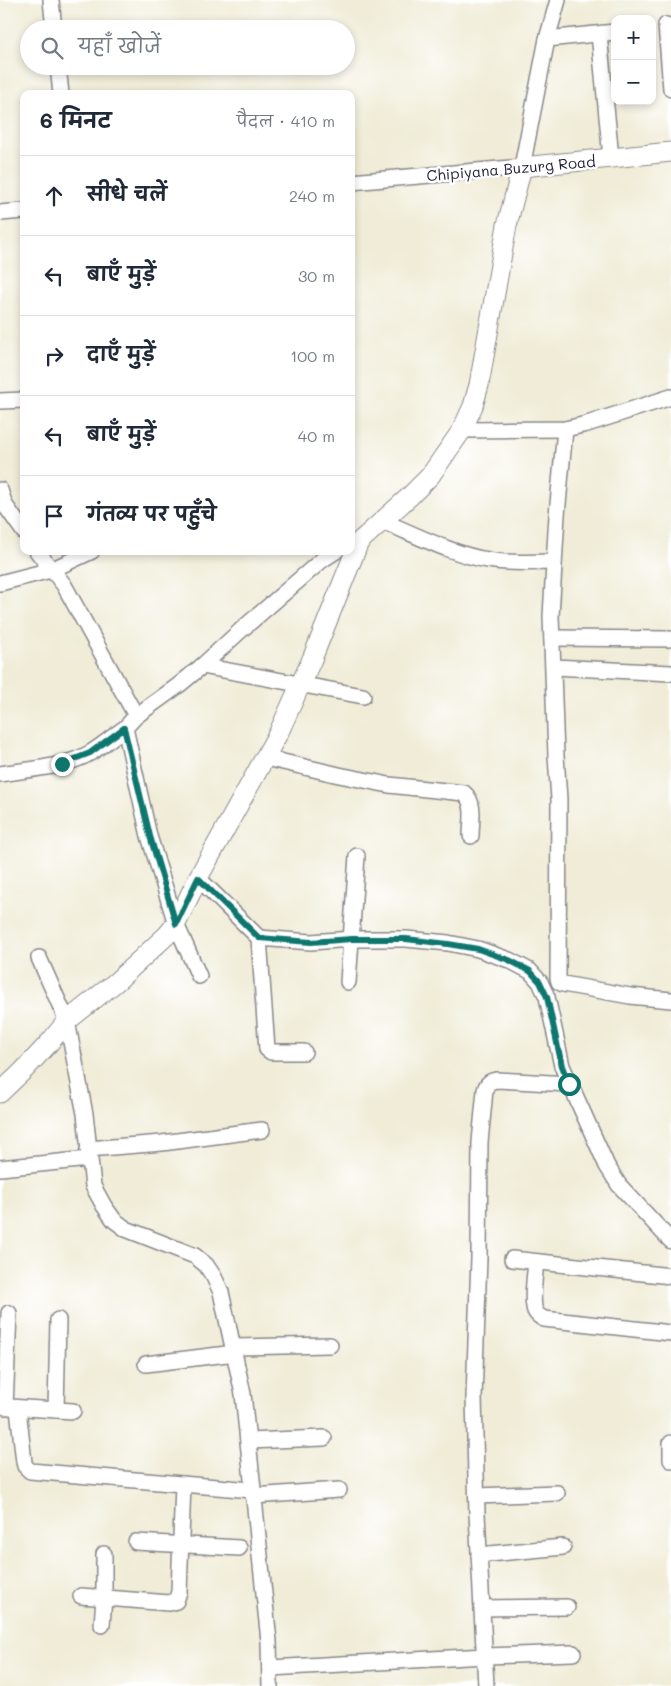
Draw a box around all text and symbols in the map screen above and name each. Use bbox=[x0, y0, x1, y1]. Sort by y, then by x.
map controls bbox=[611, 15, 656, 105]
button: + bbox=[611, 15, 656, 60]
search box bbox=[20, 20, 355, 75]
text: यहाँ खोजें bbox=[78, 33, 161, 58]
icon: search bbox=[38, 34, 66, 62]
button: − bbox=[611, 60, 656, 105]
text: 6 मिनट bbox=[40, 106, 111, 133]
text: पैदल · 410 m bbox=[236, 110, 335, 131]
street label: Chipiyana Buzurg Road bbox=[426, 151, 596, 185]
text: सीधे चलें bbox=[87, 181, 167, 206]
icon: ahead bbox=[40, 182, 68, 210]
text: 240 m bbox=[289, 185, 335, 206]
text: बाएँ मुड़ें bbox=[87, 261, 156, 286]
icon: left bbox=[40, 262, 68, 290]
text: 30 m bbox=[298, 265, 335, 286]
text: दाएँ मुड़ें bbox=[87, 341, 155, 366]
icon: right bbox=[40, 342, 68, 370]
text: 100 m bbox=[290, 345, 335, 366]
text: बाएँ मुड़ें bbox=[87, 421, 156, 446]
icon: left bbox=[40, 422, 68, 450]
text: 40 m bbox=[298, 425, 335, 446]
text: गंतव्य पर पहुँचे bbox=[87, 501, 216, 526]
icon: arrive bbox=[40, 502, 68, 530]
route end bbox=[51, 753, 74, 776]
route start bbox=[558, 1073, 581, 1096]

